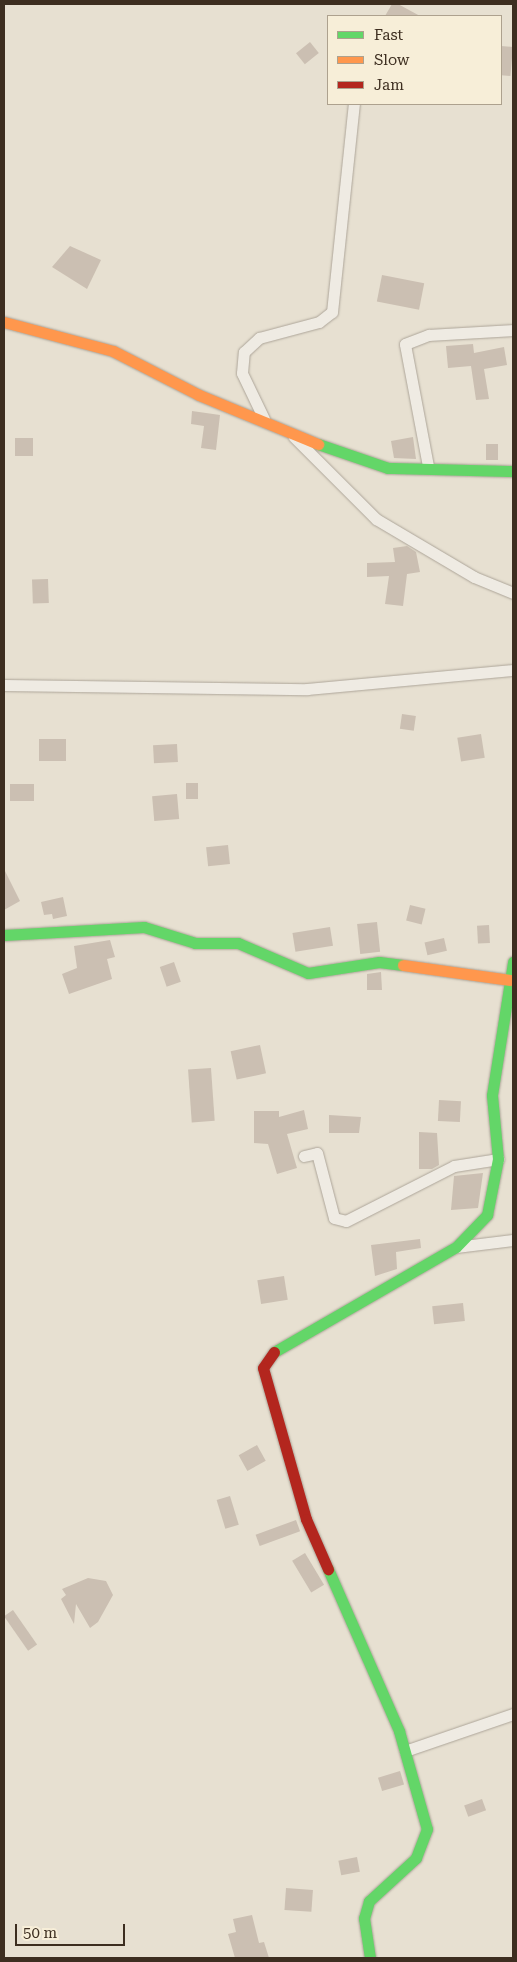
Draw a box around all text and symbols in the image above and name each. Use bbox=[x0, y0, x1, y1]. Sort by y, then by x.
legend bbox=[327, 15, 502, 105]
text: Fast bbox=[374, 26, 403, 44]
text: Slow bbox=[374, 51, 409, 69]
text: Jam bbox=[374, 76, 404, 94]
scale bar bbox=[18, 1914, 128, 1946]
text: 50 m bbox=[23, 1924, 57, 1942]

